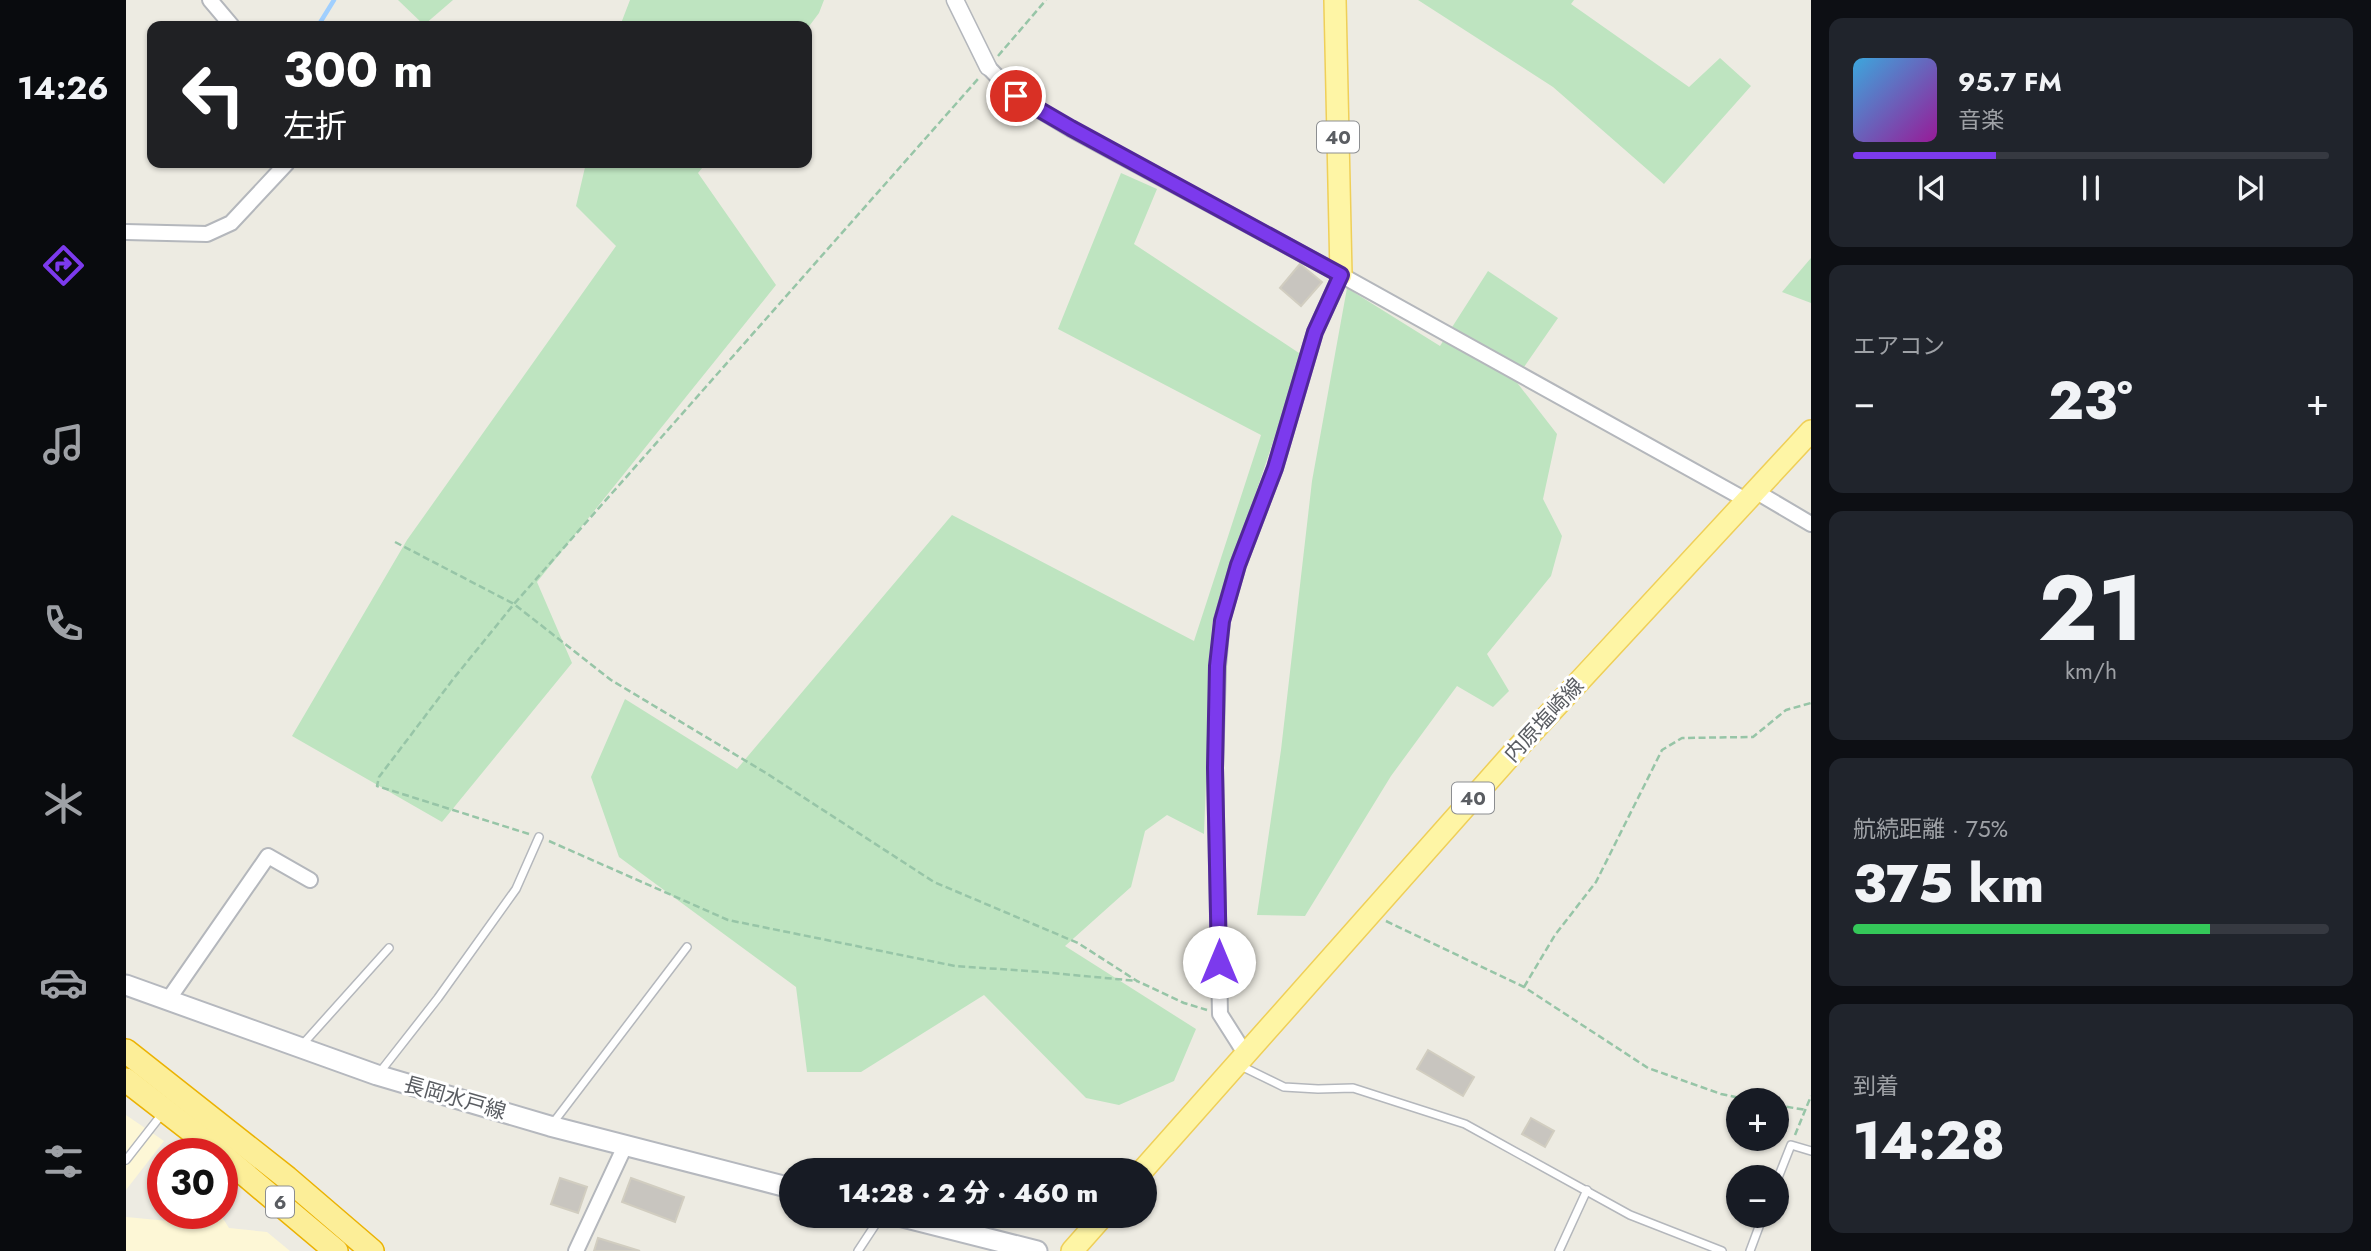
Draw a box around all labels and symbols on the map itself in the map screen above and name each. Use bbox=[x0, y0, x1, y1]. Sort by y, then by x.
pin bbox=[986, 66, 1046, 126]
road number: 40 bbox=[1317, 122, 1359, 153]
street label: 内原塩崎線 bbox=[1497, 671, 1591, 769]
road number: 40 bbox=[1452, 782, 1494, 814]
position arrow bbox=[1182, 925, 1256, 999]
street label: 長岡水戸線 bbox=[400, 1069, 510, 1127]
speed limit sign: 30 bbox=[147, 1138, 238, 1229]
road number: 6 bbox=[266, 1186, 294, 1218]

